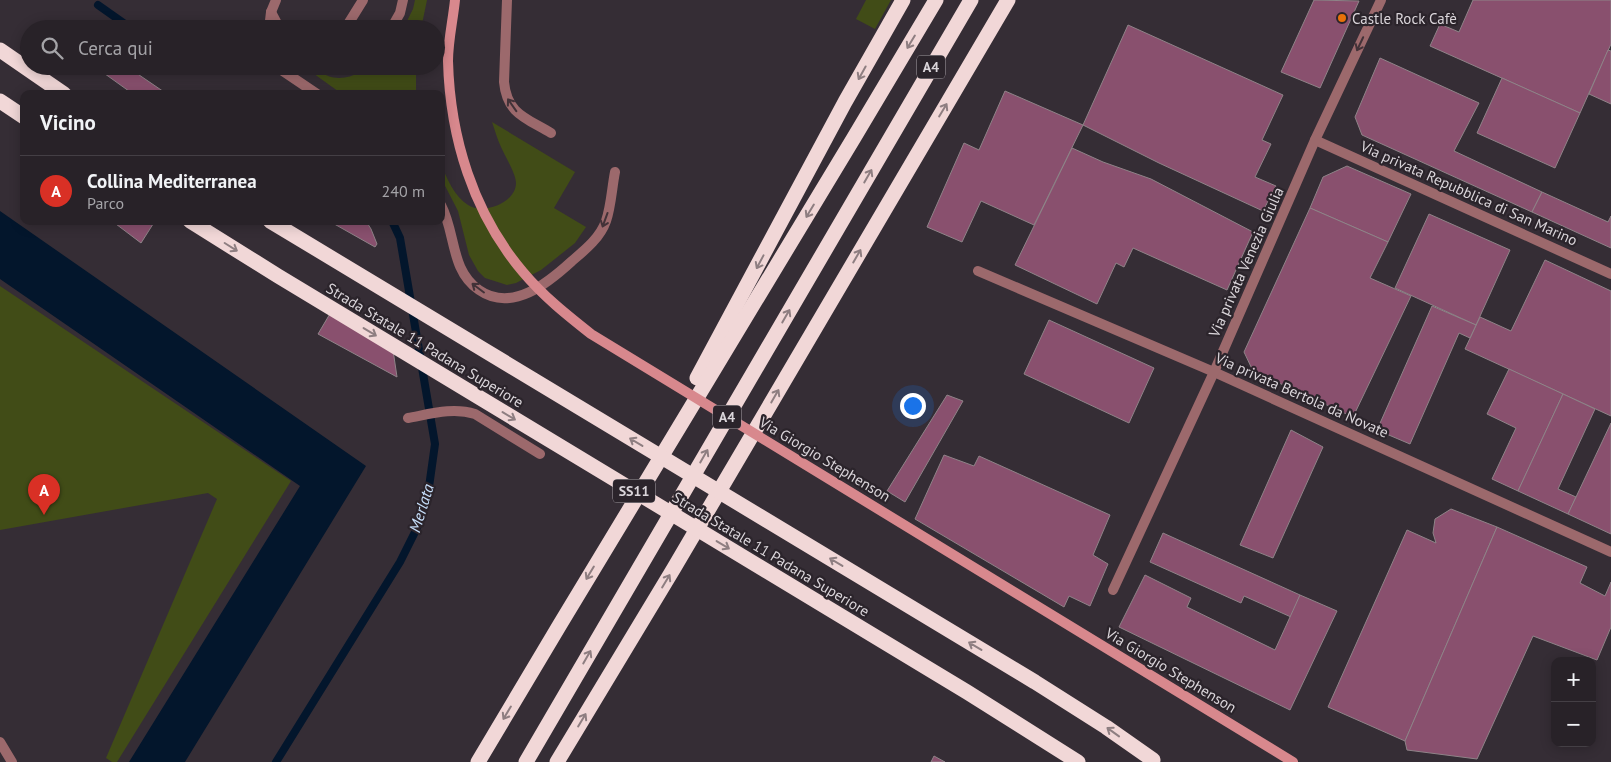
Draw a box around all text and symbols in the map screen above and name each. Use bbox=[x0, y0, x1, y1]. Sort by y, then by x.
place label: Castle Rock Cafè bbox=[1352, 9, 1457, 28]
marker: Castle Rock Cafè bbox=[1336, 12, 1348, 24]
search box bbox=[20, 20, 445, 75]
icon: search bbox=[38, 34, 66, 62]
one-way arrow bbox=[906, 34, 916, 49]
text: Cerca qui bbox=[78, 36, 153, 60]
one-way arrow bbox=[1355, 36, 1365, 51]
road number: A4 bbox=[917, 56, 945, 78]
one-way arrow bbox=[857, 65, 866, 80]
one-way arrow bbox=[507, 98, 517, 112]
one-way arrow bbox=[938, 104, 948, 118]
text: Vicino bbox=[40, 109, 96, 136]
street label: Via privata Repubblica di San Marino bbox=[1357, 136, 1580, 250]
text: Collina Mediterranea bbox=[87, 169, 257, 193]
one-way arrow bbox=[863, 169, 873, 183]
text: A bbox=[51, 181, 61, 201]
text: 240 m bbox=[382, 181, 425, 201]
street label: Via privata Venezia Giulia bbox=[1204, 184, 1288, 341]
text: Parco bbox=[87, 193, 124, 213]
one-way arrow bbox=[804, 204, 814, 218]
one-way arrow bbox=[600, 211, 609, 227]
one-way arrow bbox=[224, 242, 238, 252]
one-way arrow bbox=[853, 249, 863, 263]
one-way arrow bbox=[754, 254, 764, 269]
street label: Strada Statale 11 Padana Superiore bbox=[323, 279, 527, 411]
one-way arrow bbox=[471, 283, 485, 293]
one-way arrow bbox=[781, 309, 791, 324]
one-way arrow bbox=[362, 327, 376, 337]
street label: Via privata Bertola da Novate bbox=[1211, 348, 1392, 442]
one-way arrow bbox=[771, 389, 781, 403]
your location bbox=[900, 393, 926, 419]
road number: A4 bbox=[713, 406, 741, 428]
one-way arrow bbox=[501, 411, 515, 421]
street label: Via Giorgio Stephenson bbox=[755, 412, 894, 506]
one-way arrow bbox=[630, 437, 644, 447]
one-way arrow bbox=[699, 450, 709, 464]
pin: A bbox=[28, 474, 60, 515]
road number: SS11 bbox=[613, 480, 655, 502]
water label: Merlata bbox=[404, 481, 438, 535]
street label: Strada Statale 11 Padana Superiore bbox=[669, 488, 873, 620]
one-way arrow bbox=[715, 541, 729, 551]
one-way arrow bbox=[829, 557, 843, 567]
one-way arrow bbox=[585, 566, 595, 581]
one-way arrow bbox=[662, 575, 672, 589]
street label: Via Giorgio Stephenson bbox=[1101, 623, 1240, 717]
one-way arrow bbox=[969, 640, 983, 650]
one-way arrow bbox=[582, 651, 592, 665]
map controls bbox=[1551, 657, 1596, 747]
button: + bbox=[1551, 657, 1596, 702]
button: − bbox=[1551, 702, 1596, 747]
one-way arrow bbox=[501, 705, 511, 719]
one-way arrow bbox=[578, 714, 588, 728]
one-way arrow bbox=[1106, 727, 1120, 737]

